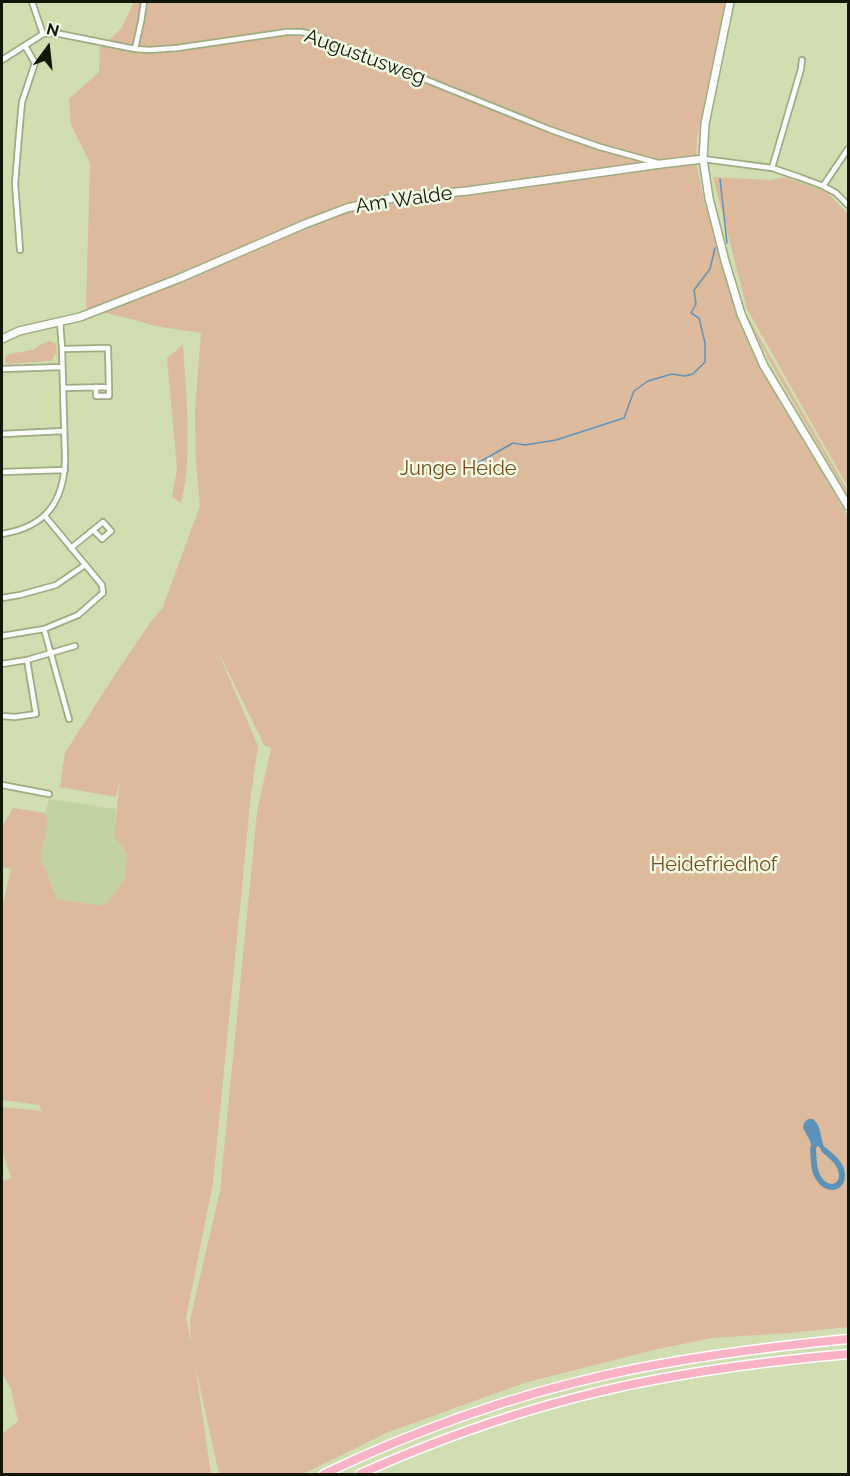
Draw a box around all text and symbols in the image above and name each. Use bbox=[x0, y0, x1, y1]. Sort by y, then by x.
north arrow bbox=[18, 18, 78, 78]
text: N bbox=[44, 19, 61, 41]
street label: Augustusweg bbox=[301, 24, 429, 90]
street label: Am Walde bbox=[354, 181, 454, 219]
park label: Junge Heide bbox=[399, 457, 517, 481]
park label: Heidefriedhof bbox=[651, 853, 777, 877]

